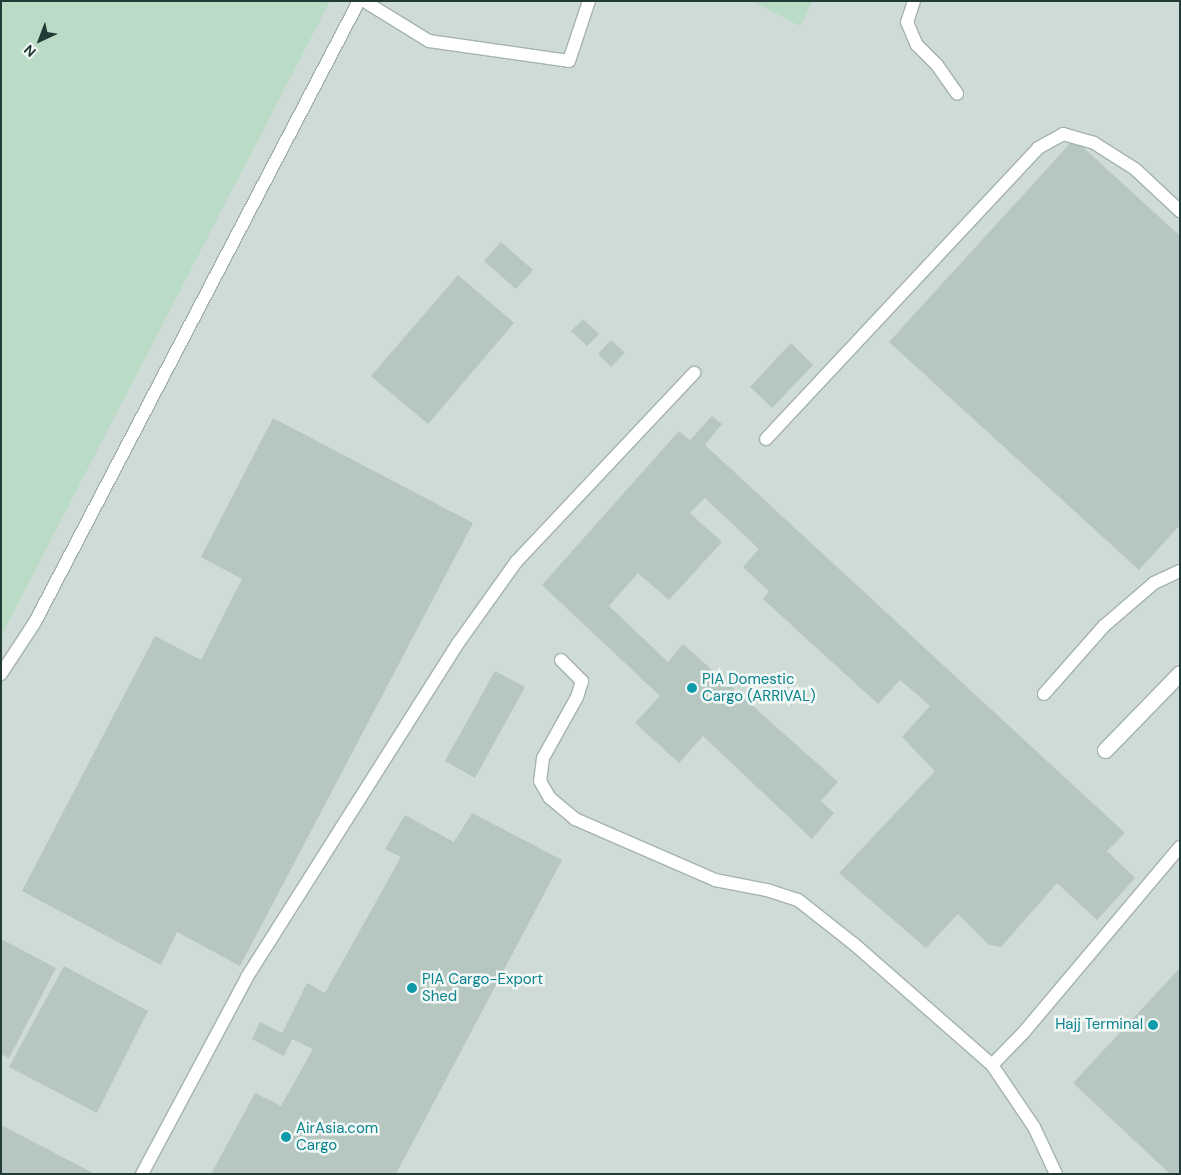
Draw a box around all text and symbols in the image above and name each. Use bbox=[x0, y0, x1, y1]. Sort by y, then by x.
north arrow bbox=[15, 15, 65, 65]
text: N bbox=[20, 41, 40, 61]
place label: PIA Domestic Cargo (ARRIVAL) bbox=[702, 670, 816, 705]
marker: PIA Domestic Cargo (ARRIVAL) bbox=[686, 682, 698, 694]
place label: PIA Cargo-Export Shed bbox=[422, 970, 543, 1005]
marker: PIA Cargo-Export Shed bbox=[406, 982, 418, 994]
place label: Hajj Terminal bbox=[1055, 1016, 1143, 1034]
marker: Hajj Terminal bbox=[1147, 1019, 1159, 1031]
place label: AirAsia.com Cargo bbox=[296, 1119, 378, 1154]
marker: AirAsia.com Cargo bbox=[280, 1131, 292, 1143]

